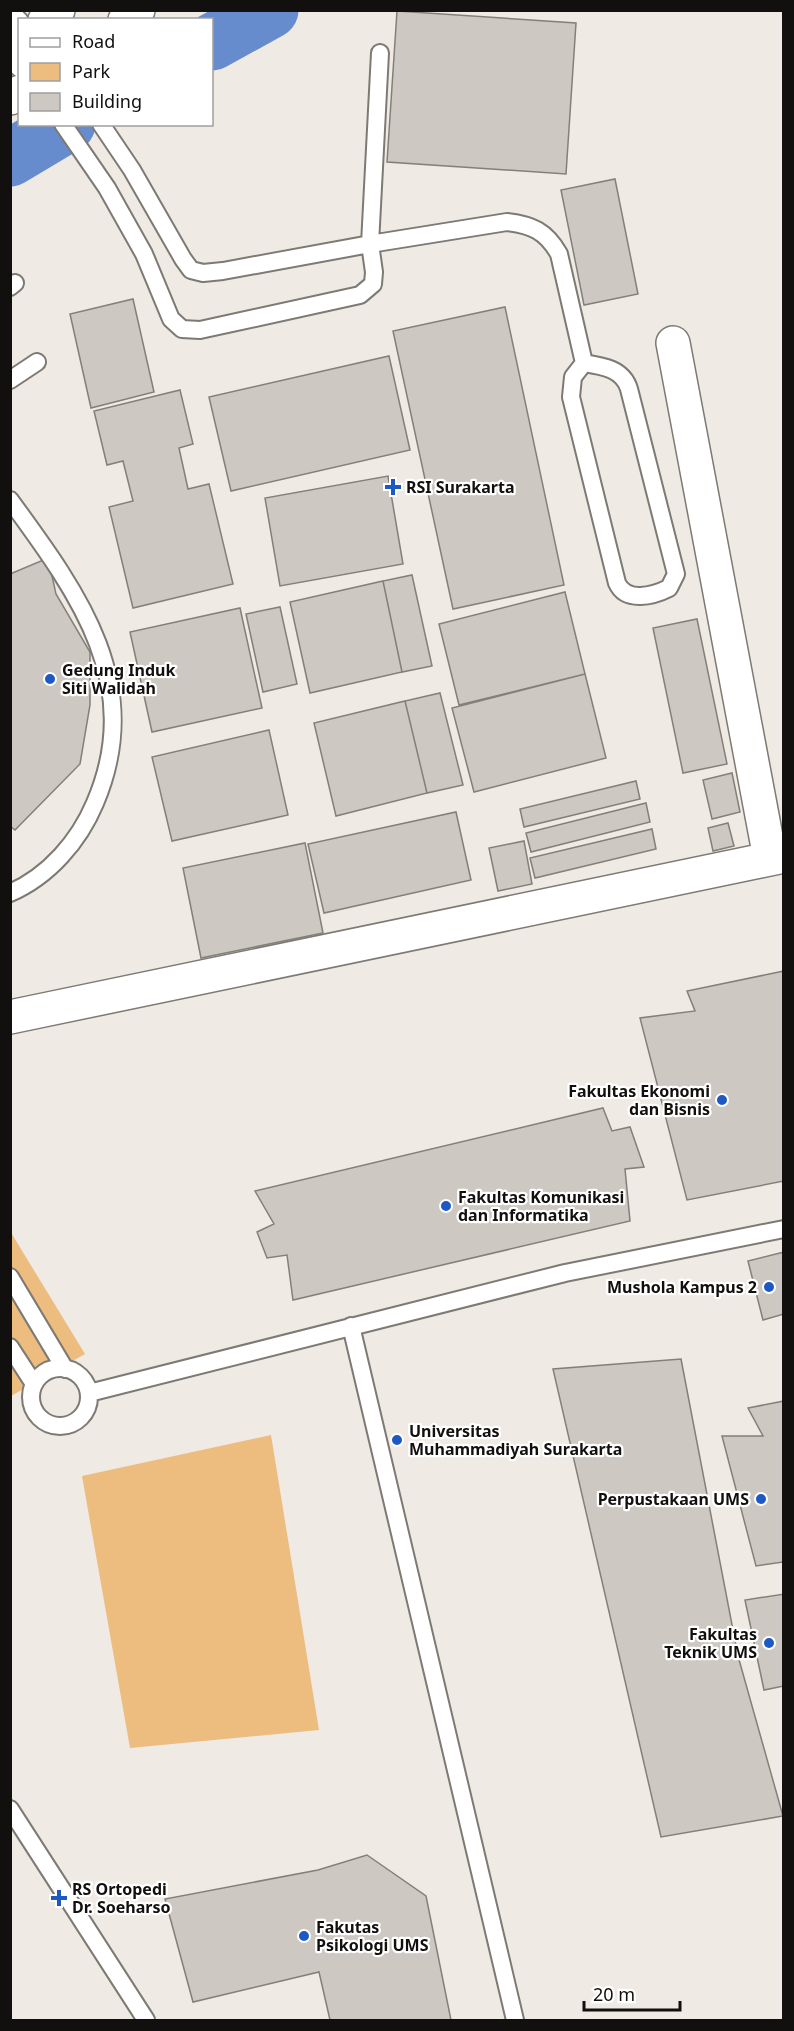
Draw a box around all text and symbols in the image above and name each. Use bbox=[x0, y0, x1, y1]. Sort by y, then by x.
legend bbox=[18, 18, 213, 126]
text: Road bbox=[72, 29, 115, 53]
text: Park bbox=[72, 59, 110, 83]
text: Building bbox=[72, 89, 142, 113]
place label: RSI Surakarta bbox=[406, 476, 515, 498]
marker: RSI Surakarta bbox=[384, 478, 402, 496]
place label: Gedung Induk Siti Walidah bbox=[62, 659, 175, 699]
marker: Gedung Induk Siti Walidah bbox=[43, 672, 57, 686]
place label: Fakultas Ekonomi dan Bisnis bbox=[568, 1080, 710, 1120]
marker: Fakultas Ekonomi dan Bisnis bbox=[715, 1093, 729, 1107]
place label: Fakultas Komunikasi dan Informatika bbox=[458, 1186, 624, 1226]
marker: Fakultas Komunikasi dan Informatika bbox=[439, 1199, 453, 1213]
place label: Mushola Kampus 2 bbox=[607, 1276, 757, 1298]
marker: Mushola Kampus 2 bbox=[762, 1280, 776, 1294]
place label: Universitas Muhammadiyah Surakarta bbox=[409, 1420, 622, 1460]
marker: Universitas Muhammadiyah Surakarta bbox=[390, 1433, 404, 1447]
place label: Perpustakaan UMS bbox=[598, 1488, 749, 1510]
marker: Perpustakaan UMS bbox=[754, 1492, 768, 1506]
place label: Fakultas Teknik UMS bbox=[664, 1623, 757, 1663]
marker: Fakultas Teknik UMS bbox=[762, 1636, 776, 1650]
place label: RS Ortopedi Dr. Soeharso bbox=[72, 1878, 171, 1918]
marker: RS Ortopedi Dr. Soeharso bbox=[50, 1889, 68, 1907]
place label: Fakutas Psikologi UMS bbox=[316, 1916, 429, 1956]
marker: Fakutas Psikologi UMS bbox=[297, 1929, 311, 1943]
scale bar bbox=[584, 1974, 680, 2012]
text: 20 m bbox=[593, 1982, 635, 2006]

